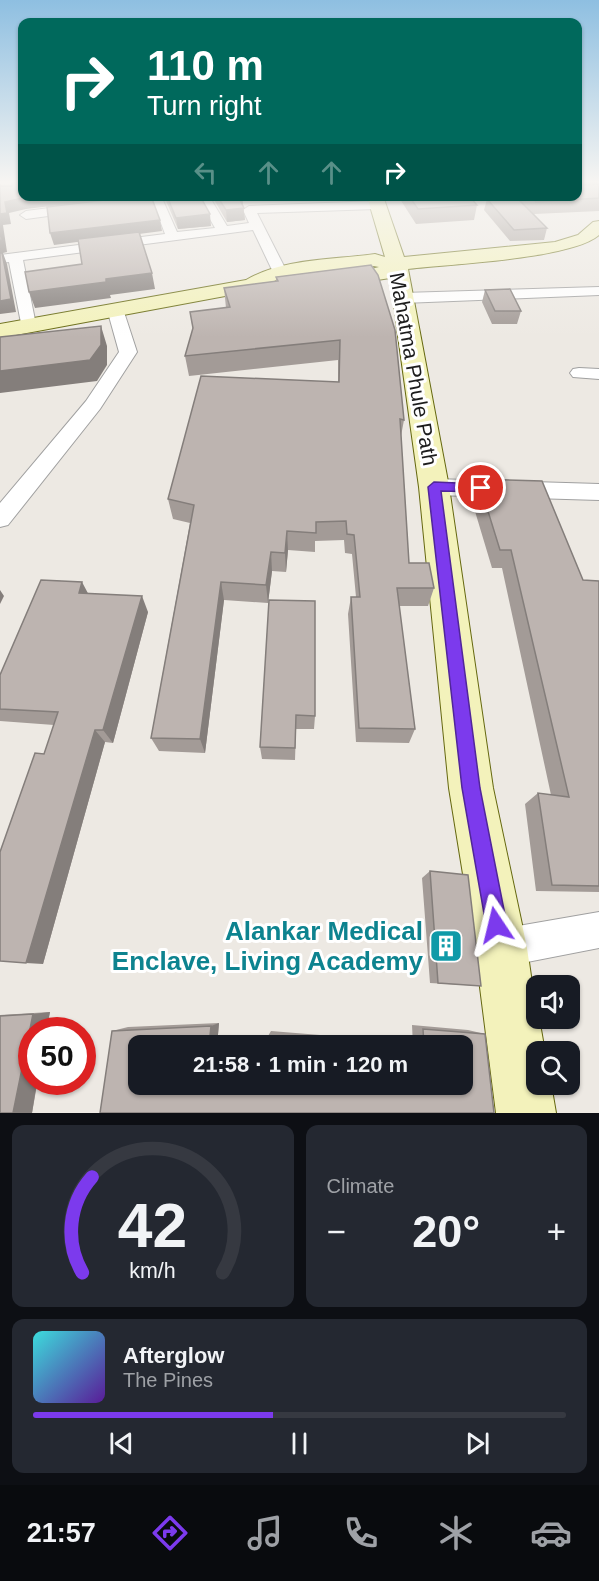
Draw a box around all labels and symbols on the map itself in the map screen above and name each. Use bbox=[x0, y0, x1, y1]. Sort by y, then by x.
street label: Mahatma Phule Path bbox=[386, 270, 442, 468]
pin bbox=[455, 462, 506, 513]
position arrow bbox=[464, 893, 528, 957]
place label: Alankar Medical Enclave, Living Academy bbox=[112, 916, 424, 976]
building icon: Alankar Medical Enclave, Living Academy bbox=[428, 928, 464, 964]
speed limit sign: 50 bbox=[18, 1017, 96, 1095]

